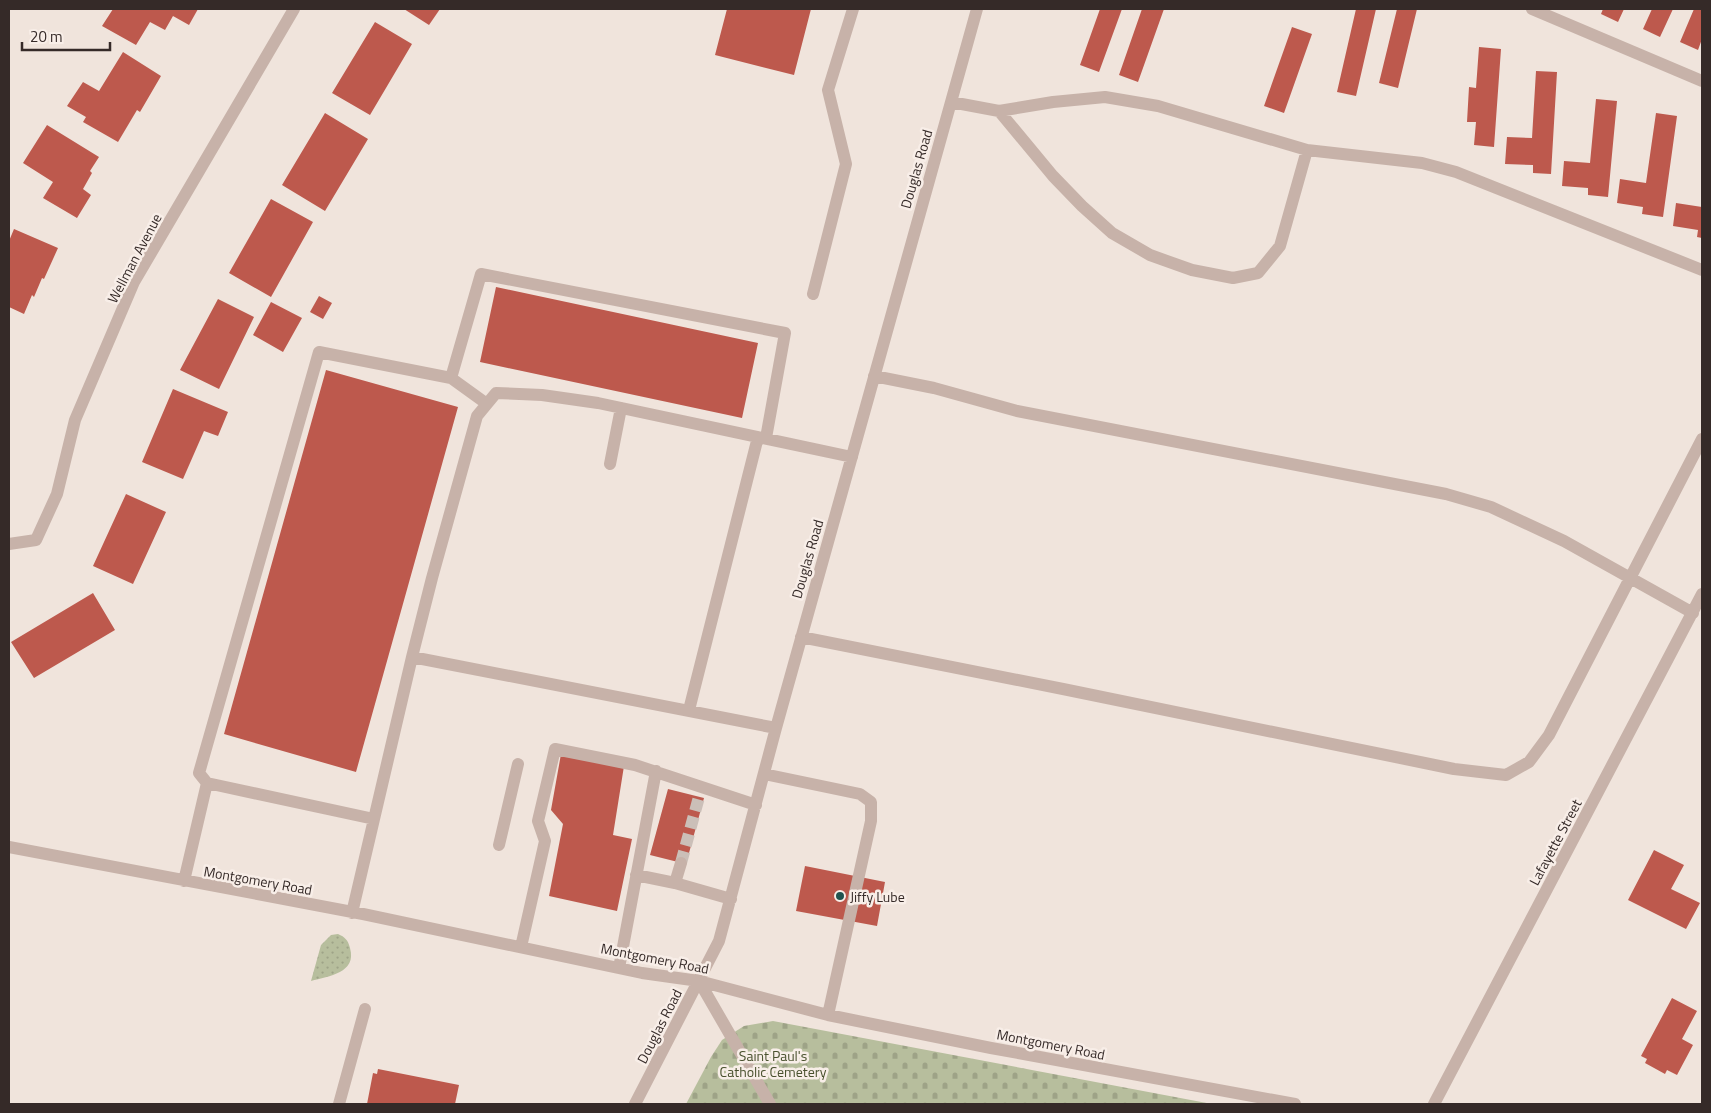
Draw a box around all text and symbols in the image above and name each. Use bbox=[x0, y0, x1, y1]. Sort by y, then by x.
scale bar bbox=[22, 20, 110, 52]
text: 20 m bbox=[30, 25, 63, 48]
street label: Douglas Road bbox=[895, 127, 937, 211]
street label: Wellman Avenue bbox=[102, 209, 166, 307]
street label: Douglas Road bbox=[786, 517, 828, 601]
street label: Lafayette Street bbox=[1523, 795, 1587, 889]
street label: Montgomery Road bbox=[202, 860, 314, 900]
place label: Jiffy Lube bbox=[850, 886, 905, 907]
marker: Jiffy Lube bbox=[834, 890, 846, 902]
street label: Montgomery Road bbox=[599, 937, 711, 979]
street label: Douglas Road bbox=[631, 985, 687, 1067]
street label: Montgomery Road bbox=[995, 1023, 1107, 1065]
park label: Saint Paul's Catholic Cemetery bbox=[720, 1045, 827, 1082]

